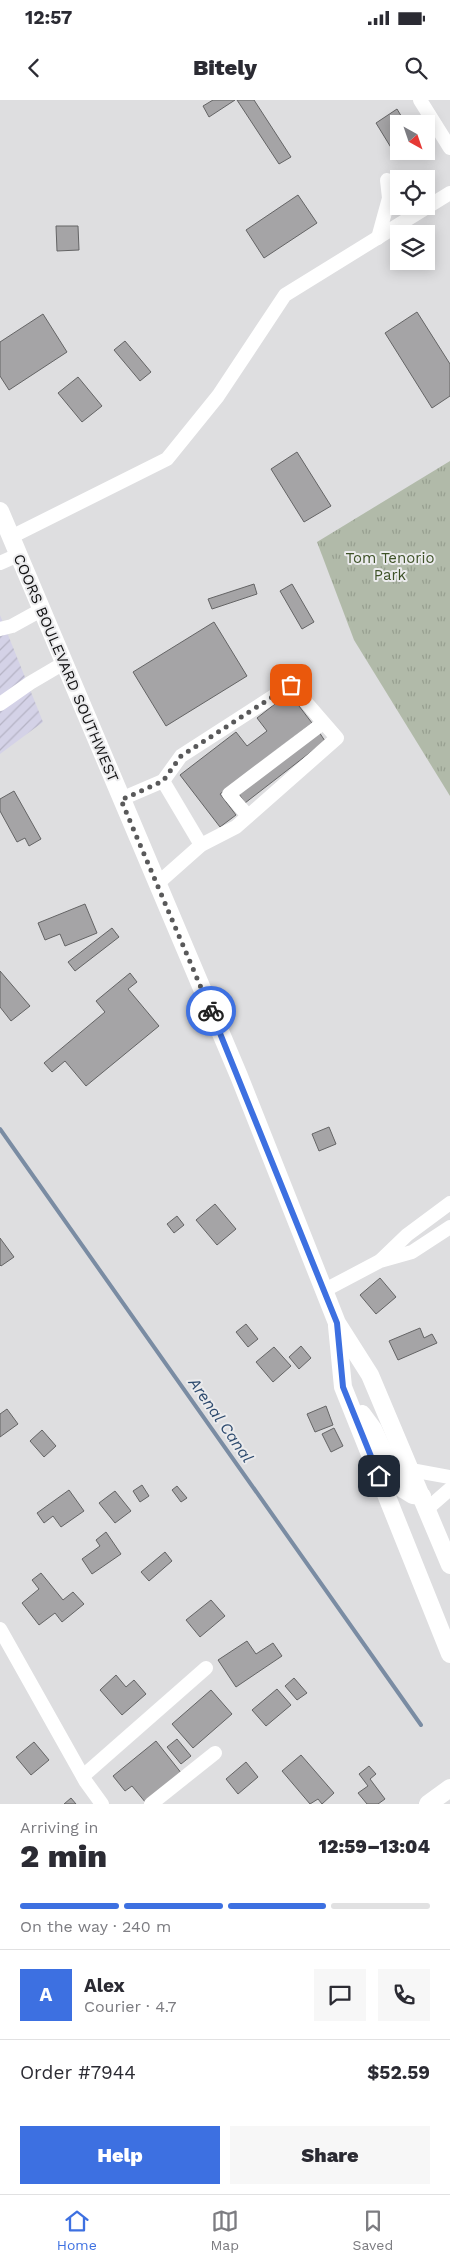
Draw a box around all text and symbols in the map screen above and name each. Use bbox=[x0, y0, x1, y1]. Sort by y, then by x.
text: 12:57 bbox=[25, 6, 72, 29]
icon: back bbox=[20, 54, 48, 82]
icon: search bbox=[402, 54, 430, 82]
text: Bitely bbox=[193, 55, 257, 80]
north arrow bbox=[390, 115, 435, 160]
map controls bbox=[390, 115, 435, 270]
button: locate bbox=[390, 170, 435, 215]
button: layers bbox=[390, 225, 435, 270]
park label: Tom Tenorio Park bbox=[346, 549, 434, 584]
street label: COORS BOULEVARD SOUTHWEST bbox=[10, 551, 122, 785]
pin bbox=[270, 664, 312, 706]
icon: bag bbox=[277, 671, 305, 699]
courier bbox=[186, 986, 236, 1036]
icon: bike bbox=[197, 997, 225, 1025]
water label: Arenal Canal bbox=[184, 1373, 257, 1466]
pin bbox=[358, 1455, 400, 1497]
icon: home bbox=[365, 1462, 393, 1490]
text: Arriving in bbox=[20, 1818, 98, 1837]
text: 12:59–13:04 bbox=[319, 1835, 430, 1858]
text: 2 min bbox=[20, 1837, 107, 1875]
text: On the way · 240 m bbox=[20, 1917, 171, 1936]
button: chat bbox=[314, 1969, 366, 2021]
button: phone bbox=[378, 1969, 430, 2021]
text: Alex bbox=[84, 1974, 125, 1997]
text: A bbox=[40, 1983, 52, 2006]
text: Courier · 4.7 bbox=[84, 1997, 177, 2016]
text: Order #7944 bbox=[20, 2061, 136, 2084]
text: $52.59 bbox=[367, 2061, 430, 2084]
button: Help bbox=[20, 2126, 220, 2184]
button: Share bbox=[230, 2126, 430, 2184]
tab: Home bbox=[57, 2207, 97, 2253]
tab: Map bbox=[210, 2207, 239, 2253]
tab: Saved bbox=[353, 2207, 393, 2253]

